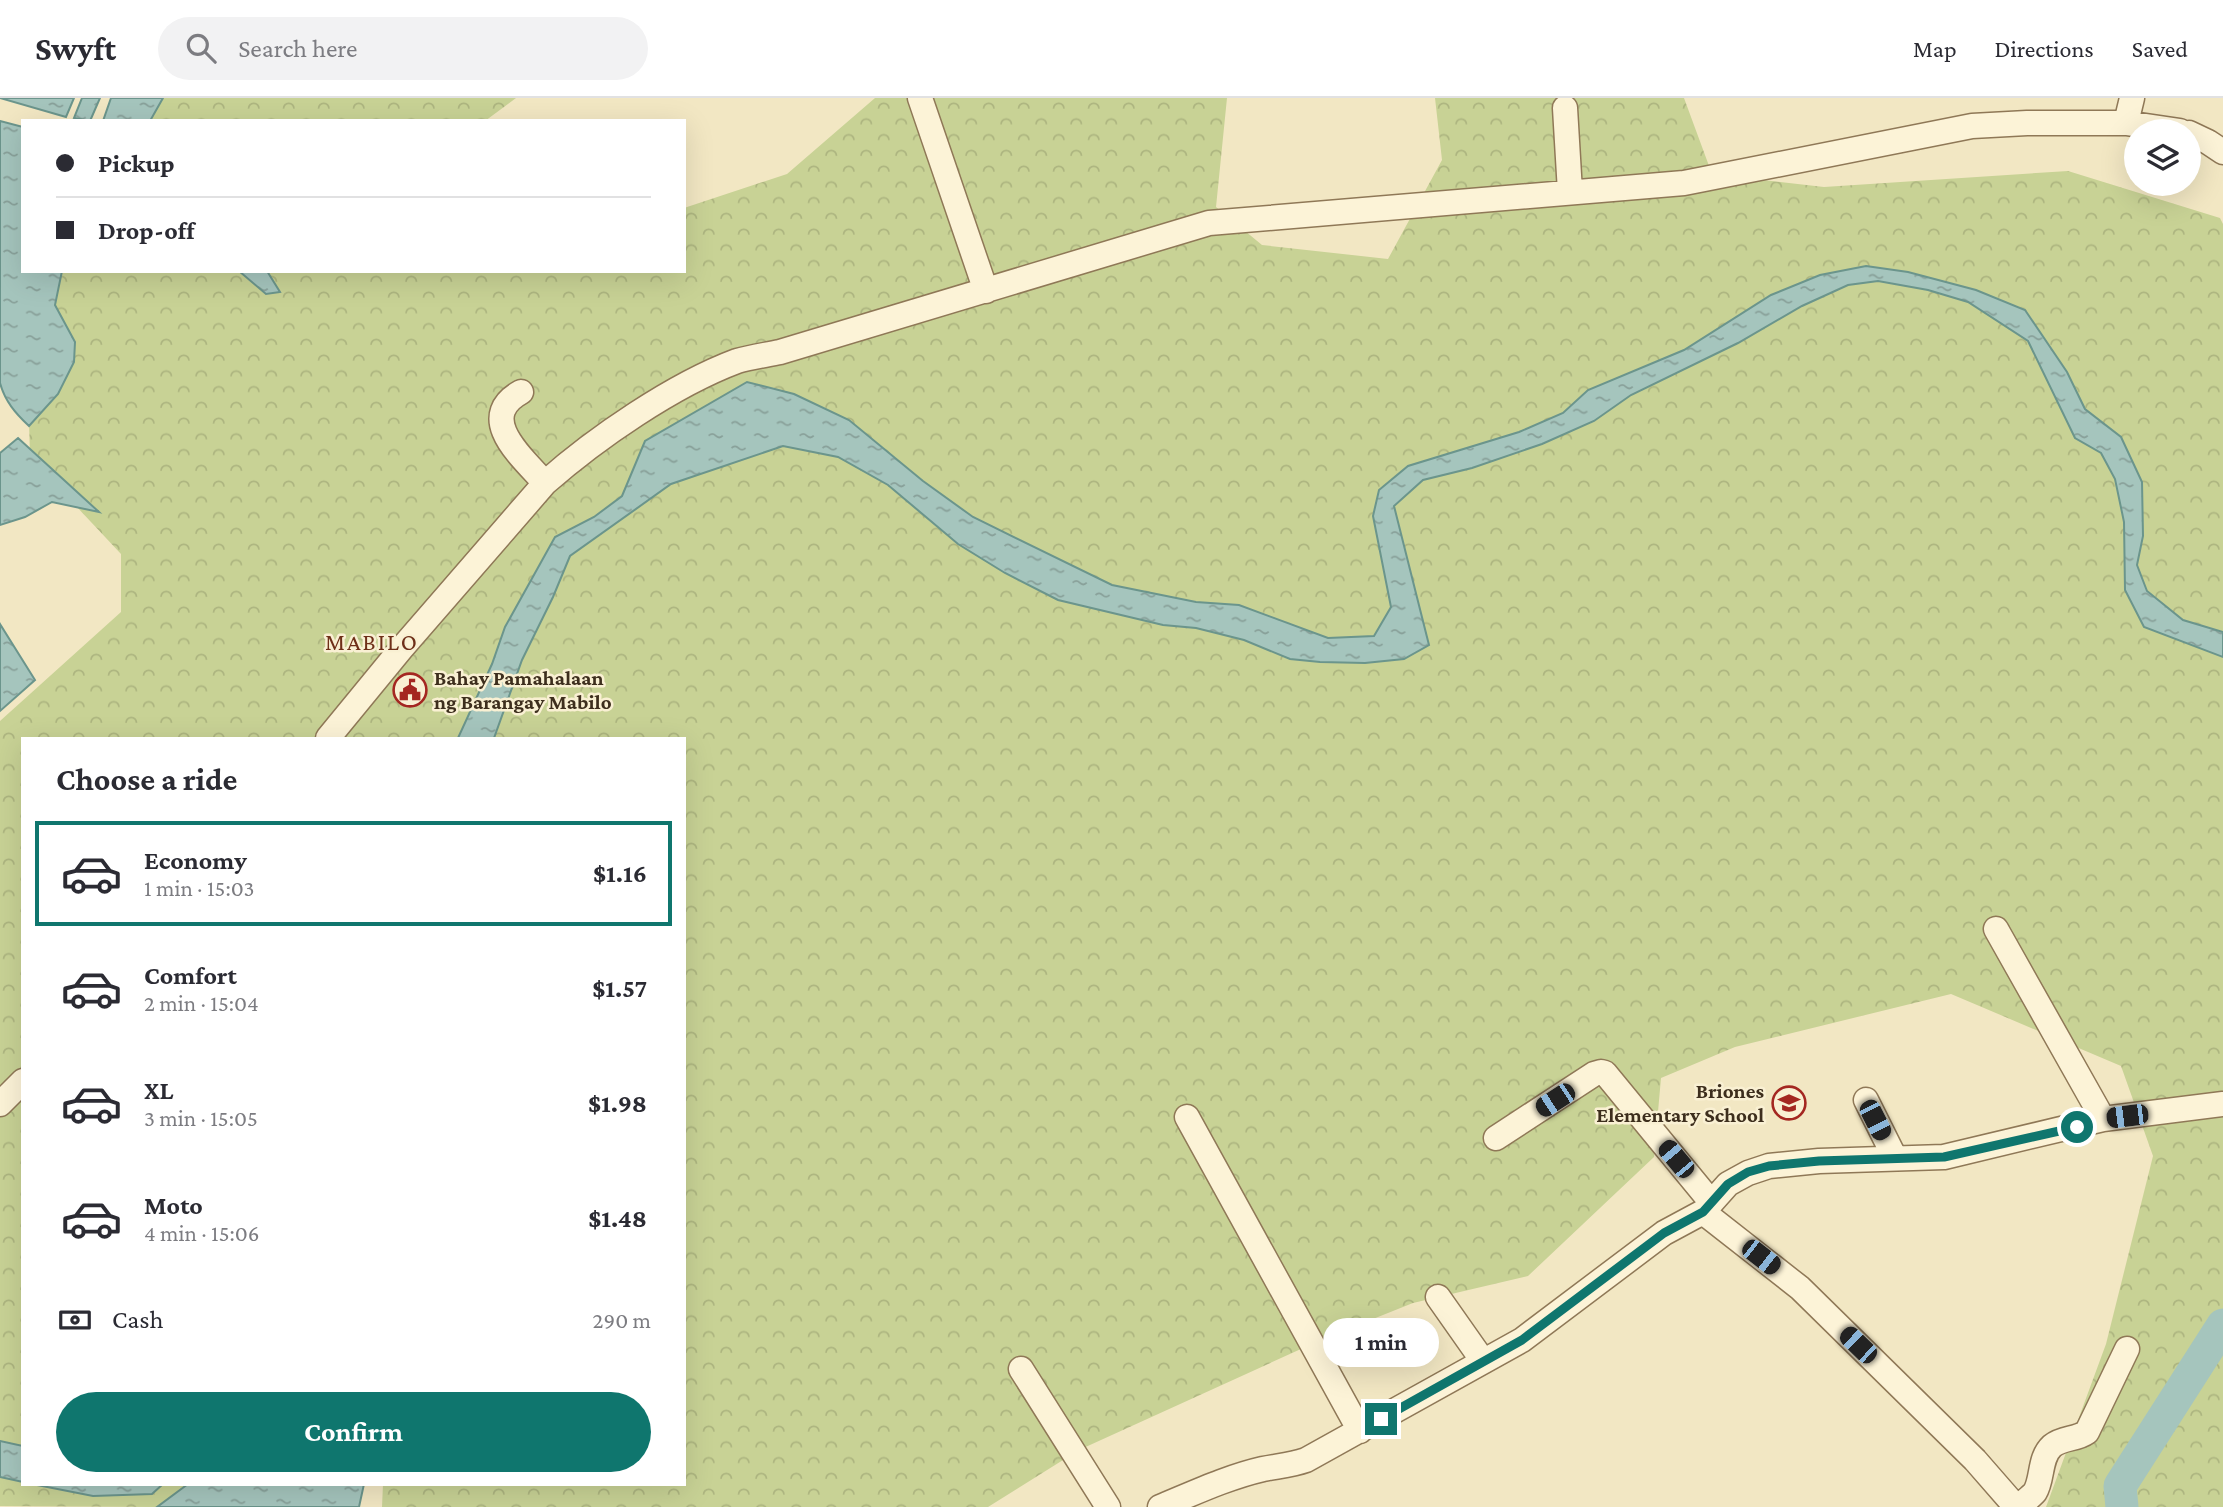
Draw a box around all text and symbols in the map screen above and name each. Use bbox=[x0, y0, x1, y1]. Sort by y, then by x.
search box bbox=[158, 17, 648, 80]
icon: search bbox=[182, 29, 220, 67]
text: Swyft bbox=[35, 30, 116, 67]
text: Search here bbox=[238, 34, 357, 63]
text: Map bbox=[1913, 35, 1957, 62]
text: Directions bbox=[1995, 35, 2094, 62]
text: Saved bbox=[2132, 35, 2188, 62]
map controls bbox=[2124, 119, 2201, 196]
button: layers bbox=[2124, 119, 2201, 196]
text: Pickup bbox=[98, 149, 175, 178]
text: Drop-off bbox=[98, 216, 195, 245]
district label: MABILO bbox=[325, 628, 419, 655]
place label: Bahay Pamahalaan ng Barangay Mabilo bbox=[434, 666, 612, 714]
public building icon: Bahay Pamahalaan ng Barangay Mabilo bbox=[391, 671, 429, 709]
text: Choose a ride bbox=[56, 761, 237, 797]
icon: car bbox=[60, 842, 123, 905]
text: Economy bbox=[144, 846, 247, 875]
text: $1.16 bbox=[593, 859, 647, 888]
text: 1 min · 15:03 bbox=[144, 875, 254, 901]
icon: car bbox=[60, 957, 123, 1020]
text: Comfort bbox=[144, 961, 237, 990]
text: $1.57 bbox=[592, 974, 647, 1003]
text: 2 min · 15:04 bbox=[144, 990, 259, 1016]
icon: car bbox=[60, 1072, 123, 1135]
text: XL bbox=[144, 1076, 173, 1105]
place label: Briones Elementary School bbox=[1596, 1079, 1764, 1127]
car bbox=[1532, 1080, 1579, 1120]
school or university icon: Briones Elementary School bbox=[1770, 1084, 1808, 1122]
text: $1.98 bbox=[588, 1089, 647, 1118]
car bbox=[1857, 1097, 1894, 1143]
car bbox=[2105, 1103, 2150, 1129]
text: 3 min · 15:05 bbox=[144, 1105, 258, 1131]
route start bbox=[2061, 1111, 2093, 1143]
car bbox=[1655, 1136, 1698, 1182]
icon: car bbox=[60, 1187, 123, 1250]
text: Moto bbox=[144, 1191, 203, 1220]
text: $1.48 bbox=[588, 1204, 647, 1233]
text: 4 min · 15:06 bbox=[144, 1220, 260, 1246]
car bbox=[1738, 1236, 1785, 1278]
icon: cash bbox=[56, 1301, 94, 1339]
text: Cash bbox=[112, 1305, 163, 1334]
text: 290 m bbox=[593, 1307, 651, 1333]
callout: 1 min bbox=[1323, 1318, 1439, 1366]
car bbox=[1836, 1323, 1881, 1367]
text: 1 min bbox=[1355, 1329, 1407, 1355]
button: Confirm bbox=[56, 1392, 651, 1472]
route end bbox=[1365, 1403, 1397, 1435]

